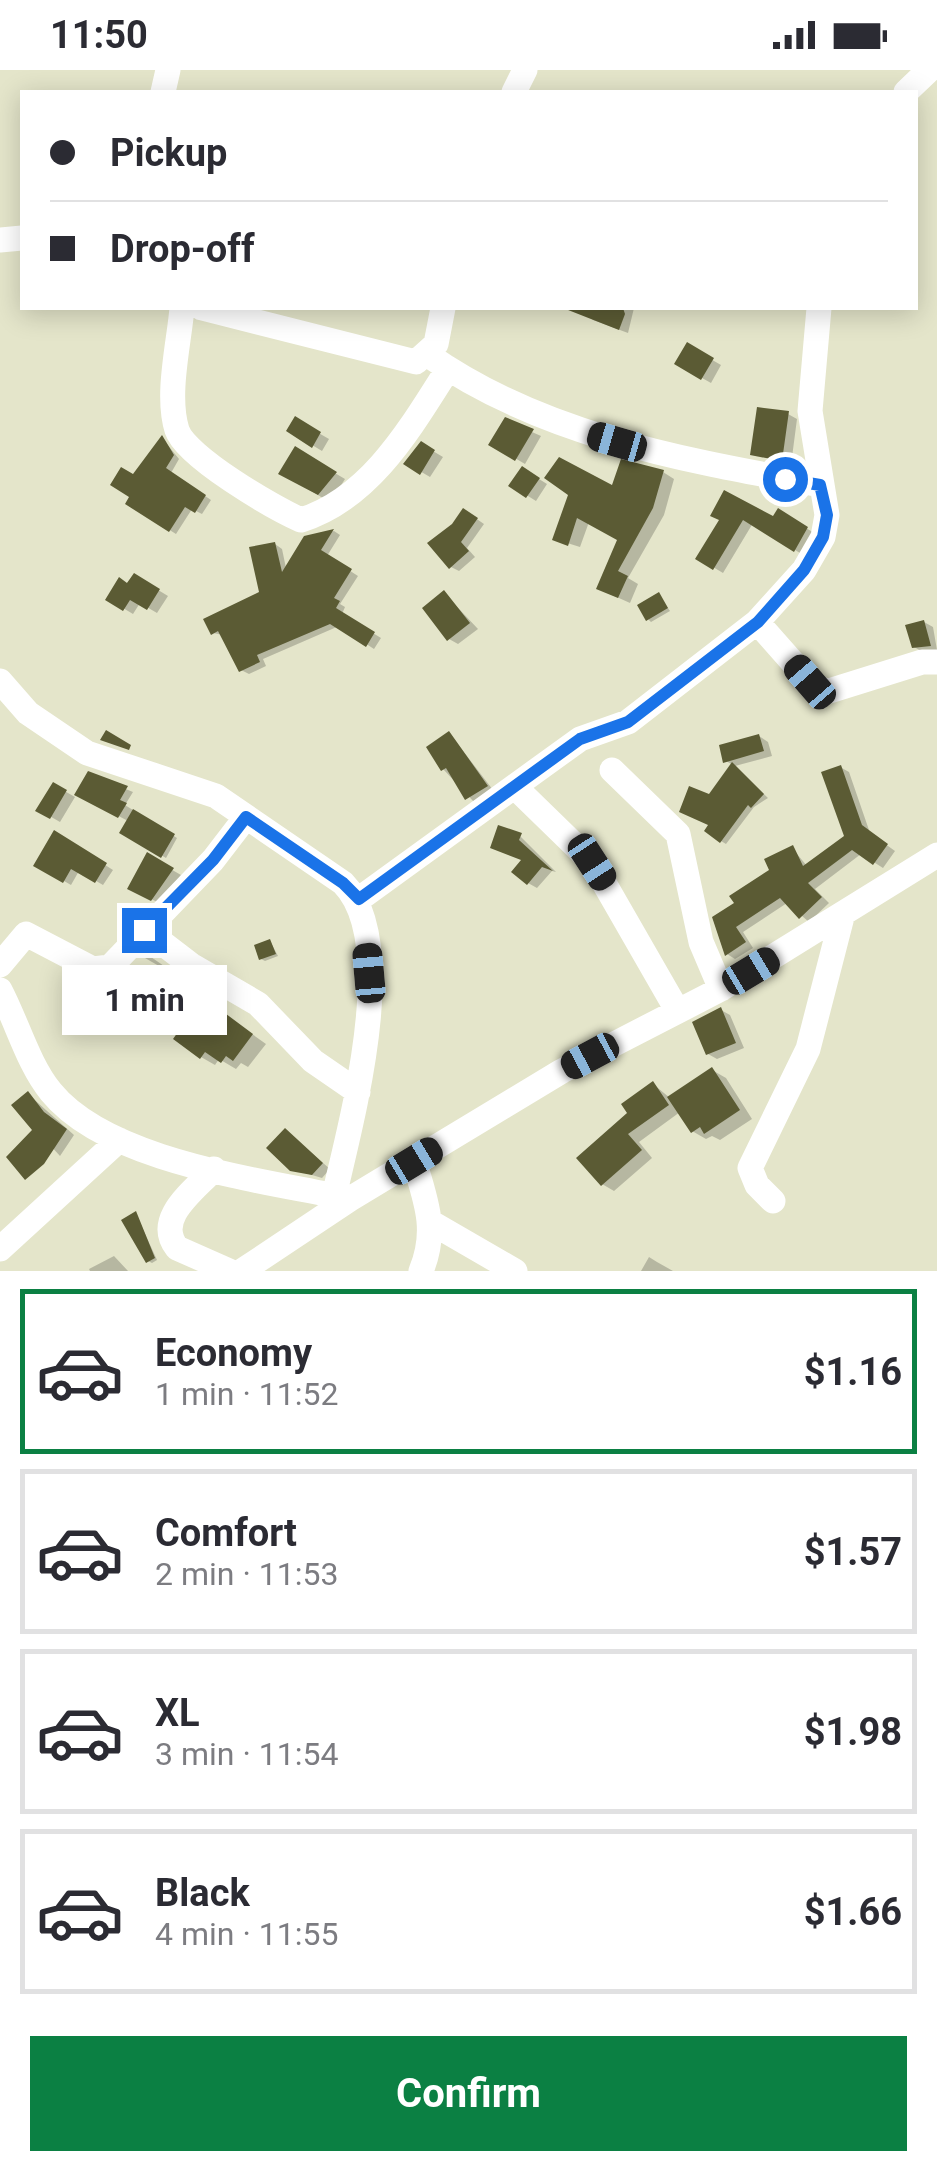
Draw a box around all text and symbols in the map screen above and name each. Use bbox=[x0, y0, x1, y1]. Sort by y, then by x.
text: 11:50 bbox=[50, 13, 148, 57]
text: Pickup bbox=[110, 131, 227, 175]
text: Drop-off bbox=[110, 227, 255, 271]
car bbox=[584, 419, 650, 465]
route start bbox=[763, 457, 808, 502]
car bbox=[779, 650, 841, 714]
car bbox=[563, 829, 621, 895]
route end bbox=[122, 908, 167, 953]
car bbox=[351, 942, 387, 1004]
car bbox=[718, 943, 784, 999]
callout: 1 min bbox=[62, 965, 226, 1035]
text: 1 min bbox=[104, 981, 185, 1019]
car bbox=[556, 1029, 624, 1083]
car bbox=[381, 1133, 447, 1189]
icon: car bbox=[35, 1327, 125, 1417]
text: Economy bbox=[155, 1331, 312, 1375]
text: $1.16 bbox=[804, 1350, 902, 1394]
text: 1 min · 11:52 bbox=[155, 1375, 338, 1413]
icon: car bbox=[35, 1507, 125, 1597]
text: Comfort bbox=[155, 1511, 297, 1555]
text: $1.57 bbox=[804, 1530, 902, 1574]
text: 2 min · 11:53 bbox=[155, 1555, 338, 1593]
icon: car bbox=[35, 1687, 125, 1777]
text: XL bbox=[155, 1691, 200, 1735]
text: $1.98 bbox=[804, 1710, 902, 1754]
text: 3 min · 11:54 bbox=[155, 1735, 338, 1773]
icon: car bbox=[35, 1867, 125, 1957]
text: Black bbox=[155, 1871, 250, 1915]
text: $1.66 bbox=[804, 1890, 902, 1934]
text: 4 min · 11:55 bbox=[155, 1915, 338, 1953]
button: Confirm bbox=[30, 2036, 907, 2151]

